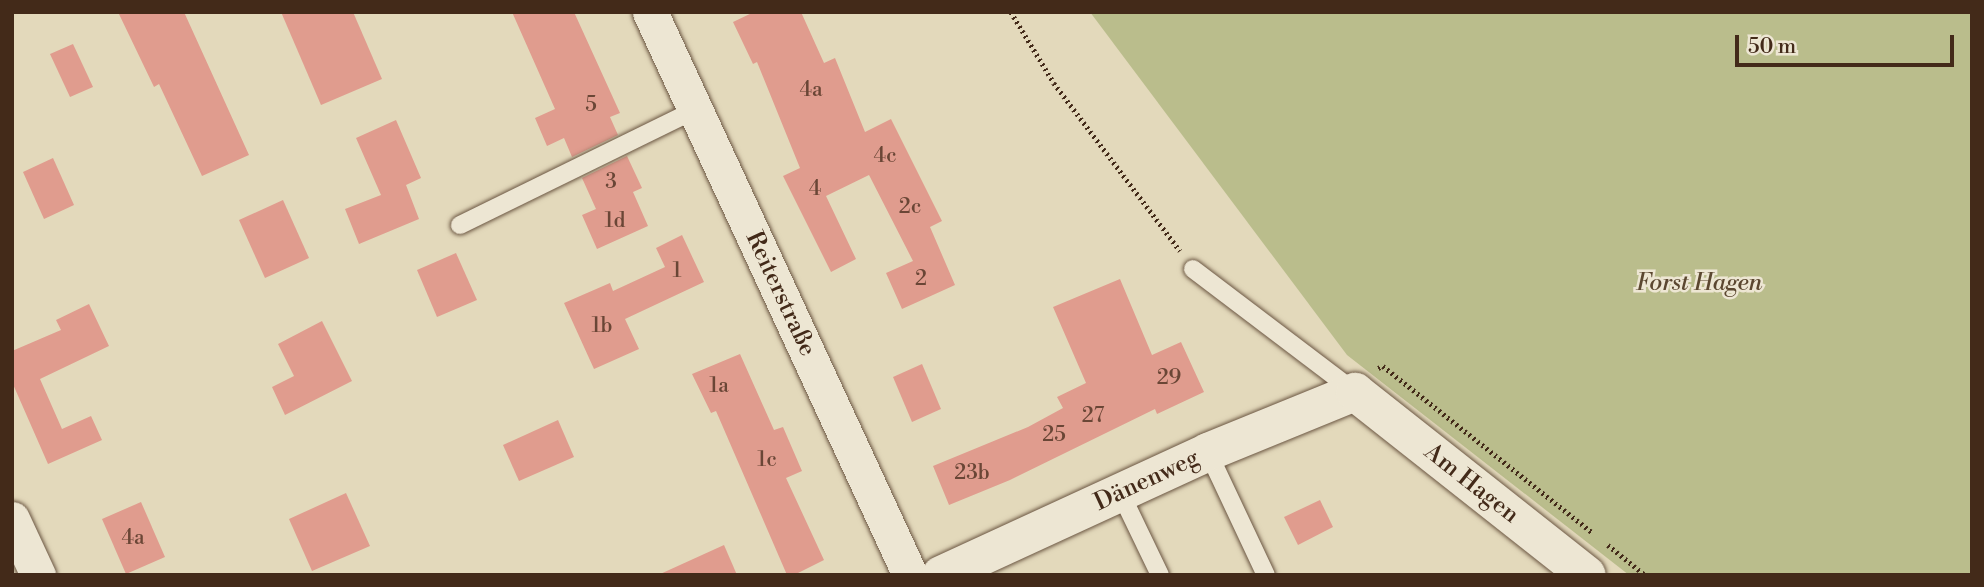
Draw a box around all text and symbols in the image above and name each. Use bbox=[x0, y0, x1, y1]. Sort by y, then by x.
scale bar bbox=[1739, 21, 1958, 65]
text: 50 m bbox=[1748, 34, 1796, 60]
house number: 4a bbox=[799, 77, 823, 103]
house number: 5 bbox=[585, 92, 597, 118]
house number: 4c bbox=[873, 143, 897, 169]
house number: 3 bbox=[605, 169, 617, 195]
house number: 4 bbox=[809, 176, 821, 202]
house number: 2c bbox=[899, 194, 921, 220]
house number: 1d bbox=[605, 208, 625, 234]
street label: Reiterstraße bbox=[739, 227, 821, 361]
house number: 1 bbox=[672, 258, 682, 284]
house number: 2 bbox=[915, 266, 927, 292]
park label: Forst Hagen bbox=[1636, 270, 1762, 298]
house number: 1b bbox=[591, 313, 613, 339]
house number: 29 bbox=[1157, 365, 1181, 391]
house number: 1a bbox=[709, 373, 729, 399]
house number: 27 bbox=[1082, 403, 1104, 429]
house number: 25 bbox=[1042, 422, 1066, 448]
street label: Am Hagen bbox=[1418, 438, 1524, 530]
street label: Dänenweg bbox=[1090, 444, 1204, 518]
house number: 1c bbox=[757, 447, 777, 473]
house number: 23b bbox=[954, 460, 990, 486]
house number: 4a bbox=[121, 525, 145, 551]

